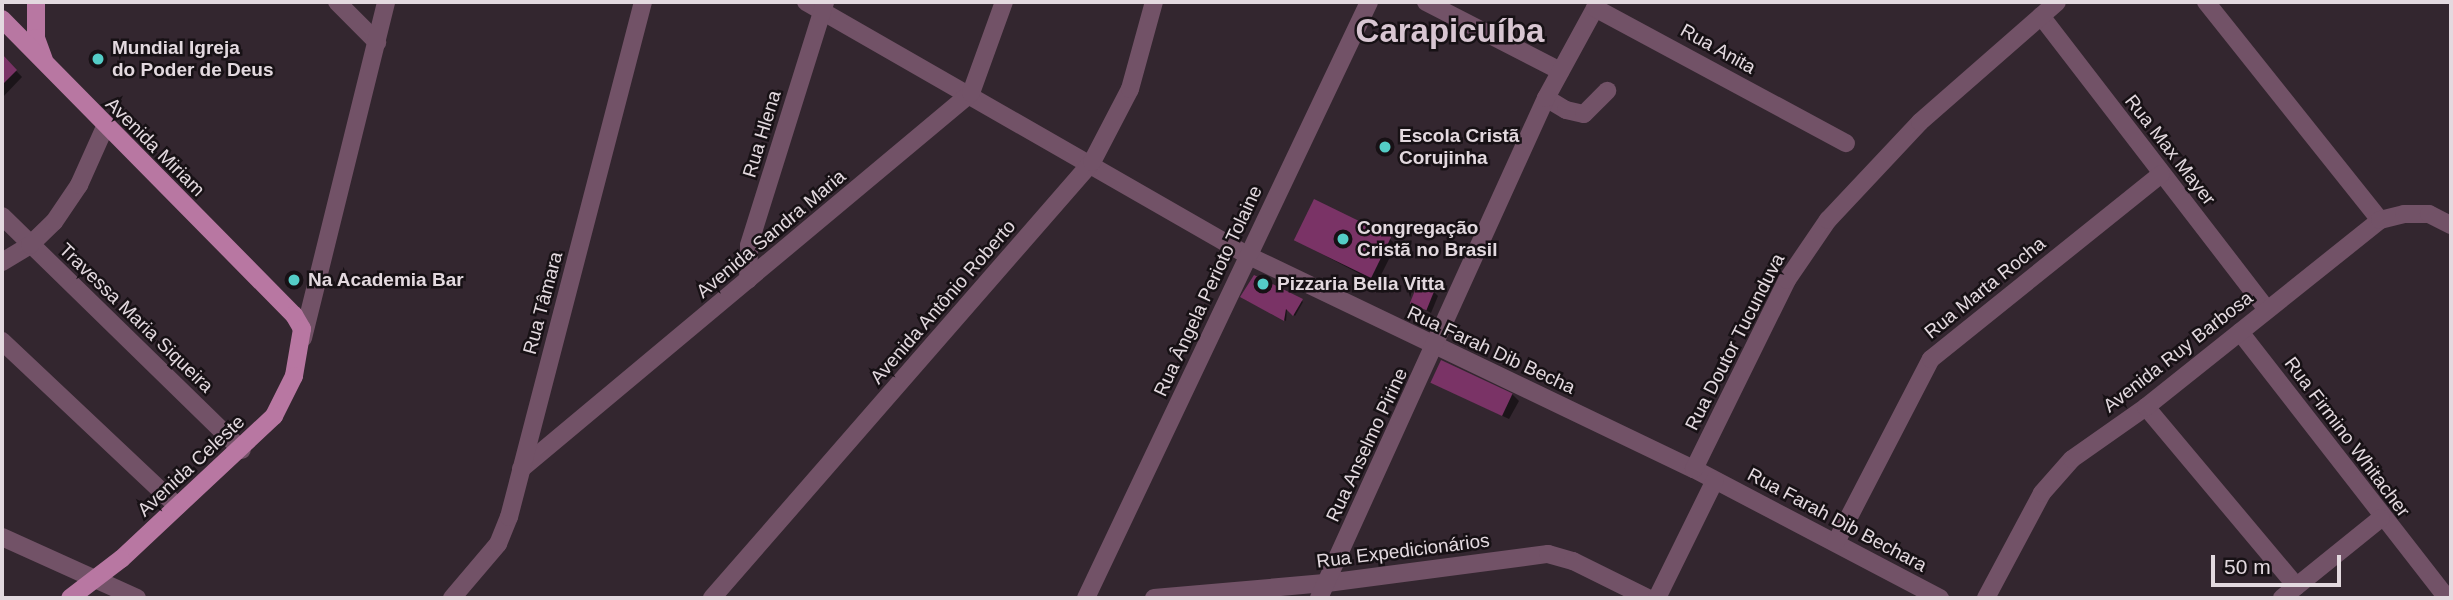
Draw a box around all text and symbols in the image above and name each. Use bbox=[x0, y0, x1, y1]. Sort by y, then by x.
district label: Carapicuíba bbox=[1356, 11, 1544, 51]
street label: Rua Anita bbox=[1676, 19, 1760, 79]
place label: Mundial Igreja do Poder de Deus bbox=[112, 37, 274, 81]
marker: Mundial Igreja do Poder de Deus bbox=[90, 51, 106, 67]
street label: Rua Hlena bbox=[738, 88, 786, 180]
street label: Rua Max Mayer bbox=[2120, 90, 2220, 210]
street label: Avenida Miriam bbox=[101, 93, 209, 201]
place label: Escola Cristã Corujinha bbox=[1399, 125, 1519, 169]
marker: Escola Cristã Corujinha bbox=[1377, 139, 1393, 155]
street label: Avenida Sandra Maria bbox=[692, 165, 850, 303]
street label: Rua Ângela Perioto Tolaine bbox=[1149, 182, 1267, 400]
street label: Avenida Antônio Roberto bbox=[865, 215, 1021, 389]
place label: Congregação Cristã no Brasil bbox=[1357, 217, 1497, 261]
marker: Congregação Cristã no Brasil bbox=[1335, 231, 1351, 247]
street label: Rua Marta Rocha bbox=[1920, 232, 2050, 344]
street label: Travessa Maria Siqueira bbox=[54, 239, 218, 397]
street label: Rua Tâmara bbox=[518, 249, 568, 357]
street label: Rua Doutor Tucunduva bbox=[1680, 250, 1790, 434]
place label: Na Academia Bar bbox=[308, 269, 464, 291]
marker: Na Academia Bar bbox=[286, 272, 302, 288]
place label: Pizzaria Bella Vitta bbox=[1277, 273, 1445, 295]
marker: Pizzaria Bella Vitta bbox=[1255, 276, 1271, 292]
street label: Avenida Ruy Barbosa bbox=[2099, 287, 2257, 417]
street label: Rua Farah Dib Becha bbox=[1403, 301, 1579, 399]
street label: Rua Firmino Whitacher bbox=[2279, 353, 2415, 521]
street label: Rua Anselmo Pirine bbox=[1321, 364, 1413, 526]
street label: Avenida Celeste bbox=[133, 411, 249, 521]
street label: Rua Farah Dib Bechara bbox=[1744, 463, 1930, 577]
street label: Rua Expedicionários bbox=[1315, 529, 1491, 573]
scale bar bbox=[2215, 540, 2344, 584]
text: 50 m bbox=[2224, 555, 2271, 578]

